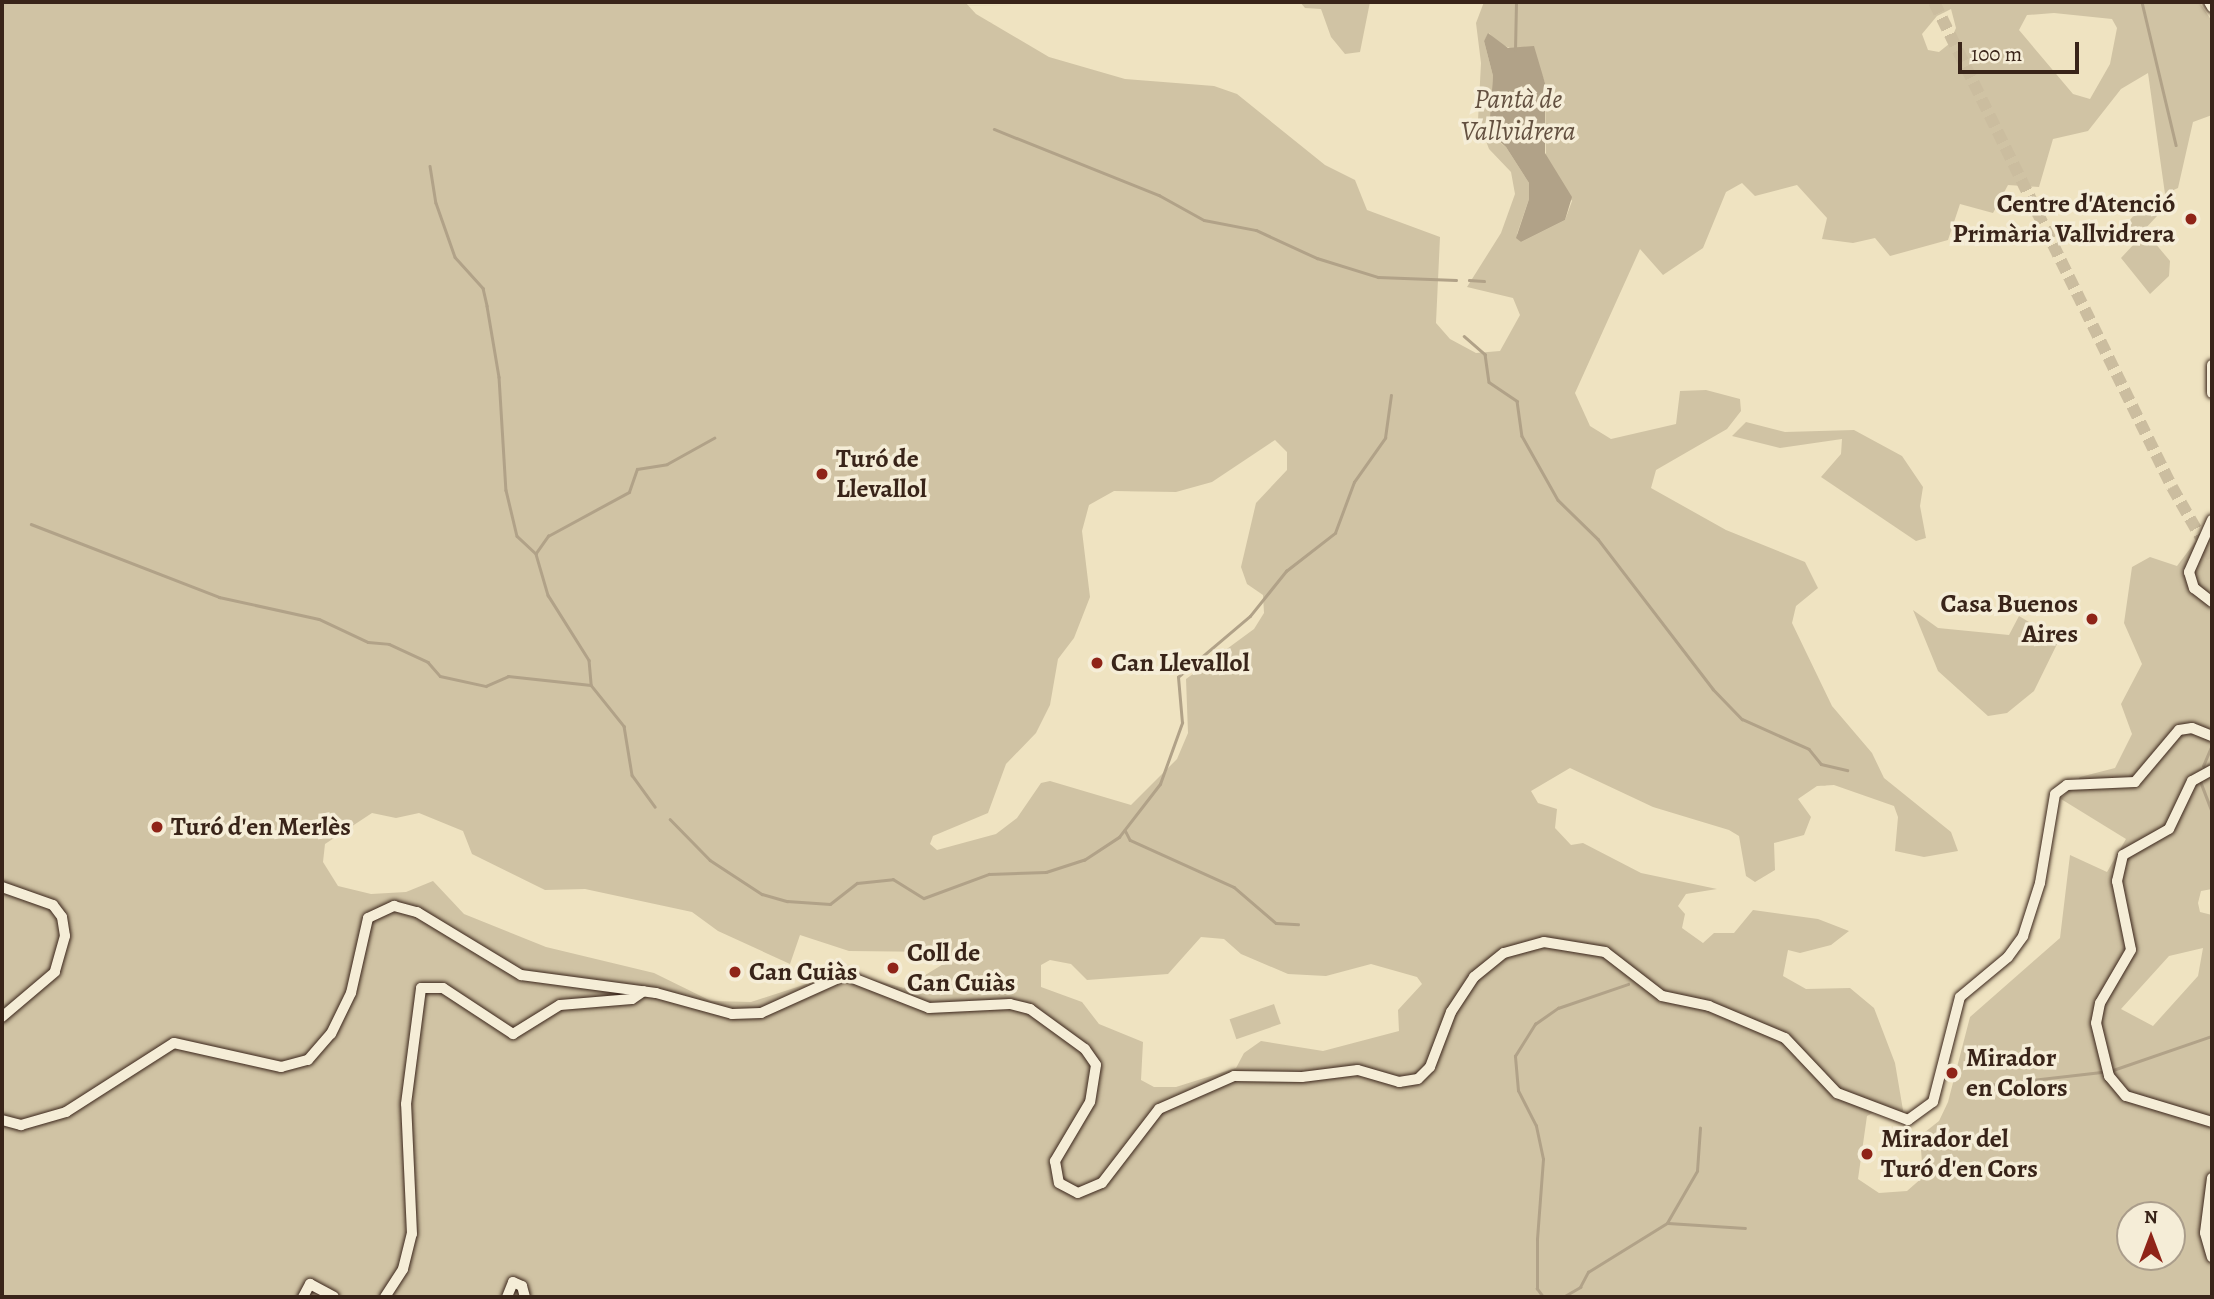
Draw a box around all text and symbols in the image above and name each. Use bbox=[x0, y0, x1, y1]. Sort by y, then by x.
scale bar bbox=[1962, 28, 2083, 72]
text: 100 m bbox=[1971, 40, 2022, 68]
water label: Pantà de Vallvidrera bbox=[1460, 82, 1576, 148]
place label: Centre d'Atenció Primària Vallvidrera bbox=[1952, 188, 2175, 249]
marker: Centre d'Atenció Primària Vallvidrera bbox=[2181, 209, 2201, 229]
place label: Turó de Llevallol bbox=[836, 443, 927, 504]
marker: Turó de Llevallol bbox=[814, 466, 830, 482]
place label: Casa Buenos Aires bbox=[1941, 588, 2078, 650]
marker: Casa Buenos Aires bbox=[2084, 611, 2100, 627]
place label: Can Llevallol bbox=[1111, 647, 1250, 679]
marker: Can Llevallol bbox=[1089, 655, 1105, 671]
place label: Turó d'en Merlès bbox=[171, 811, 351, 843]
marker: Turó d'en Merlès bbox=[149, 819, 165, 835]
place label: Coll de Can Cuiàs bbox=[907, 937, 1015, 998]
place label: Can Cuiàs bbox=[749, 956, 857, 988]
marker: Coll de Can Cuiàs bbox=[885, 960, 901, 976]
marker: Can Cuiàs bbox=[727, 964, 743, 980]
place label: Mirador en Colors bbox=[1966, 1042, 2068, 1104]
marker: Mirador en Colors bbox=[1944, 1065, 1960, 1081]
place label: Mirador del Turó d'en Cors bbox=[1881, 1123, 2038, 1184]
marker: Mirador del Turó d'en Cors bbox=[1859, 1146, 1875, 1162]
north arrow bbox=[2116, 1201, 2186, 1271]
text: N bbox=[2144, 1204, 2158, 1230]

